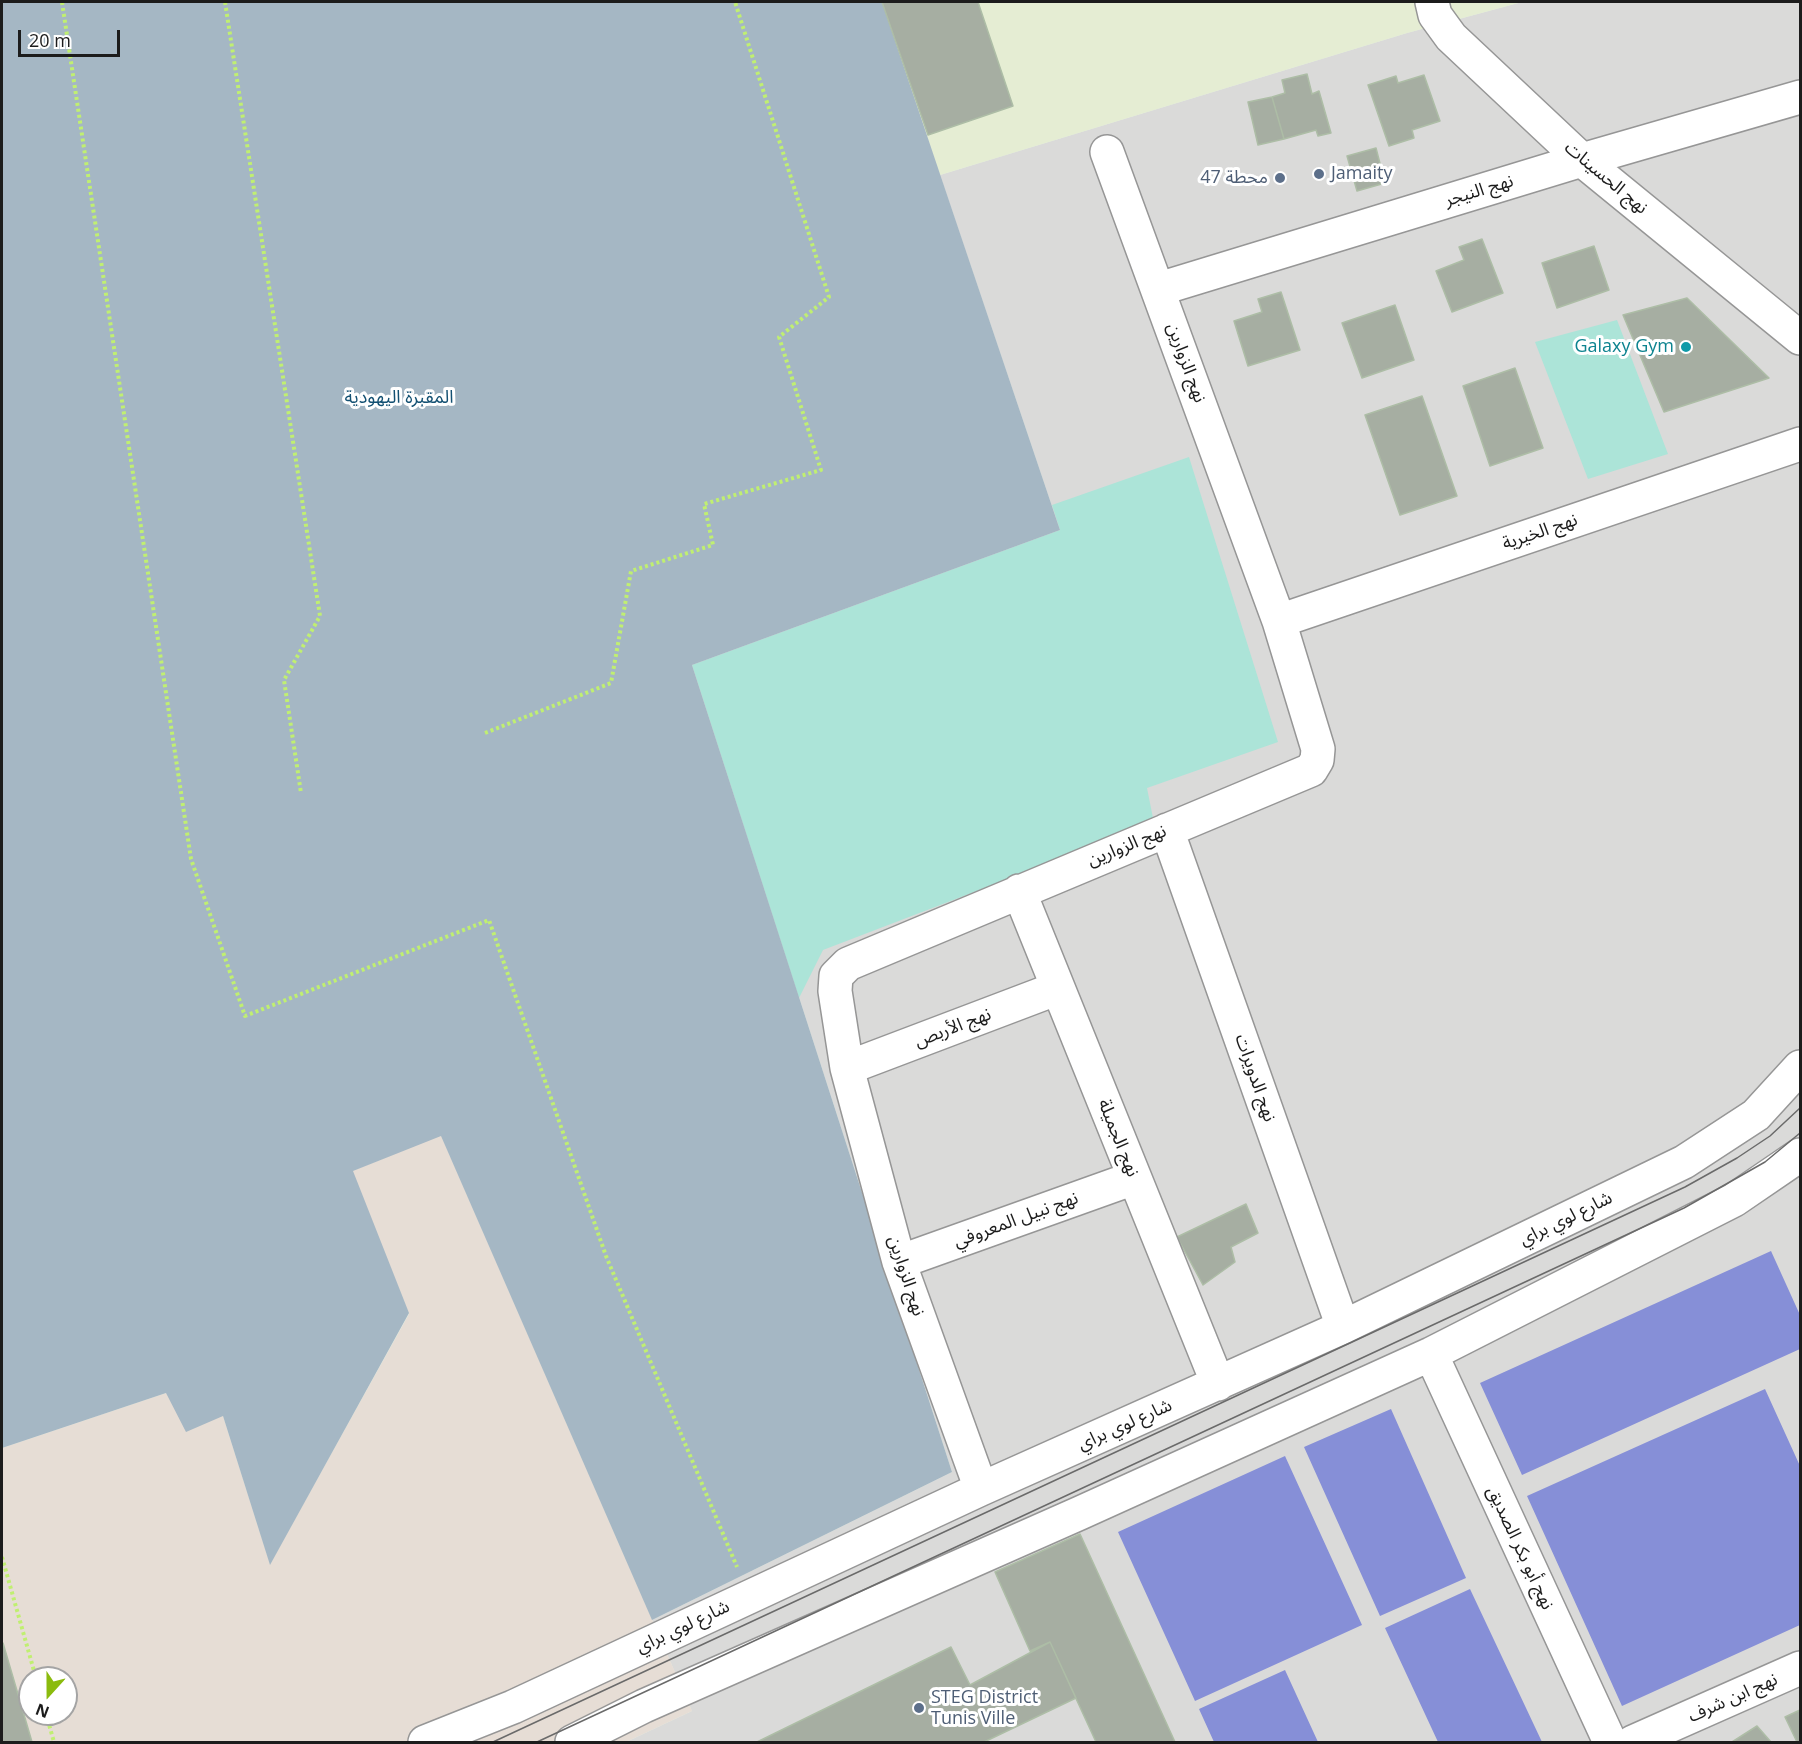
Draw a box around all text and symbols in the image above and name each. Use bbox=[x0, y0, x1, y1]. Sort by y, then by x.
scale bar bbox=[21, 18, 123, 56]
text: 20 m bbox=[29, 28, 71, 52]
street label: نهج الحسينات bbox=[1560, 137, 1652, 219]
place label: Jamaity bbox=[1331, 163, 1392, 185]
place label: محطة 47 bbox=[1200, 167, 1268, 189]
marker: Jamaity bbox=[1312, 167, 1326, 181]
street label: نهج النيجر bbox=[1442, 170, 1516, 212]
marker: محطة 47 bbox=[1273, 171, 1287, 185]
street label: نهج الزوارين bbox=[1162, 320, 1210, 406]
place label: Galaxy Gym bbox=[1574, 336, 1674, 358]
marker: Galaxy Gym bbox=[1679, 340, 1693, 354]
park label: المقبرة اليهودية bbox=[345, 387, 453, 409]
street label: نهج الخيرية bbox=[1500, 509, 1580, 555]
street label: نهج الزوارين bbox=[1084, 820, 1170, 872]
street label: نهج الأربص bbox=[912, 1004, 994, 1052]
street label: نهج الدويرات bbox=[1230, 1031, 1280, 1125]
street label: نهج الجميلة bbox=[1093, 1096, 1143, 1180]
street label: نهج نبيل المعروفي bbox=[951, 1187, 1081, 1253]
street label: شارع لوي براي bbox=[1516, 1187, 1616, 1251]
street label: نهج الزوارين bbox=[883, 1233, 929, 1319]
street label: شارع لوي براي bbox=[1075, 1395, 1175, 1455]
street label: نهج أبو بكر الصديق bbox=[1482, 1483, 1558, 1613]
street label: شارع لوي براي bbox=[633, 1596, 733, 1658]
north arrow bbox=[18, 1666, 78, 1726]
street label: نهج ابن شرف bbox=[1685, 1669, 1781, 1727]
place label: STEG District Tunis Ville bbox=[931, 1687, 1038, 1730]
text: N bbox=[32, 1698, 52, 1724]
marker: STEG District Tunis Ville bbox=[912, 1701, 926, 1715]

